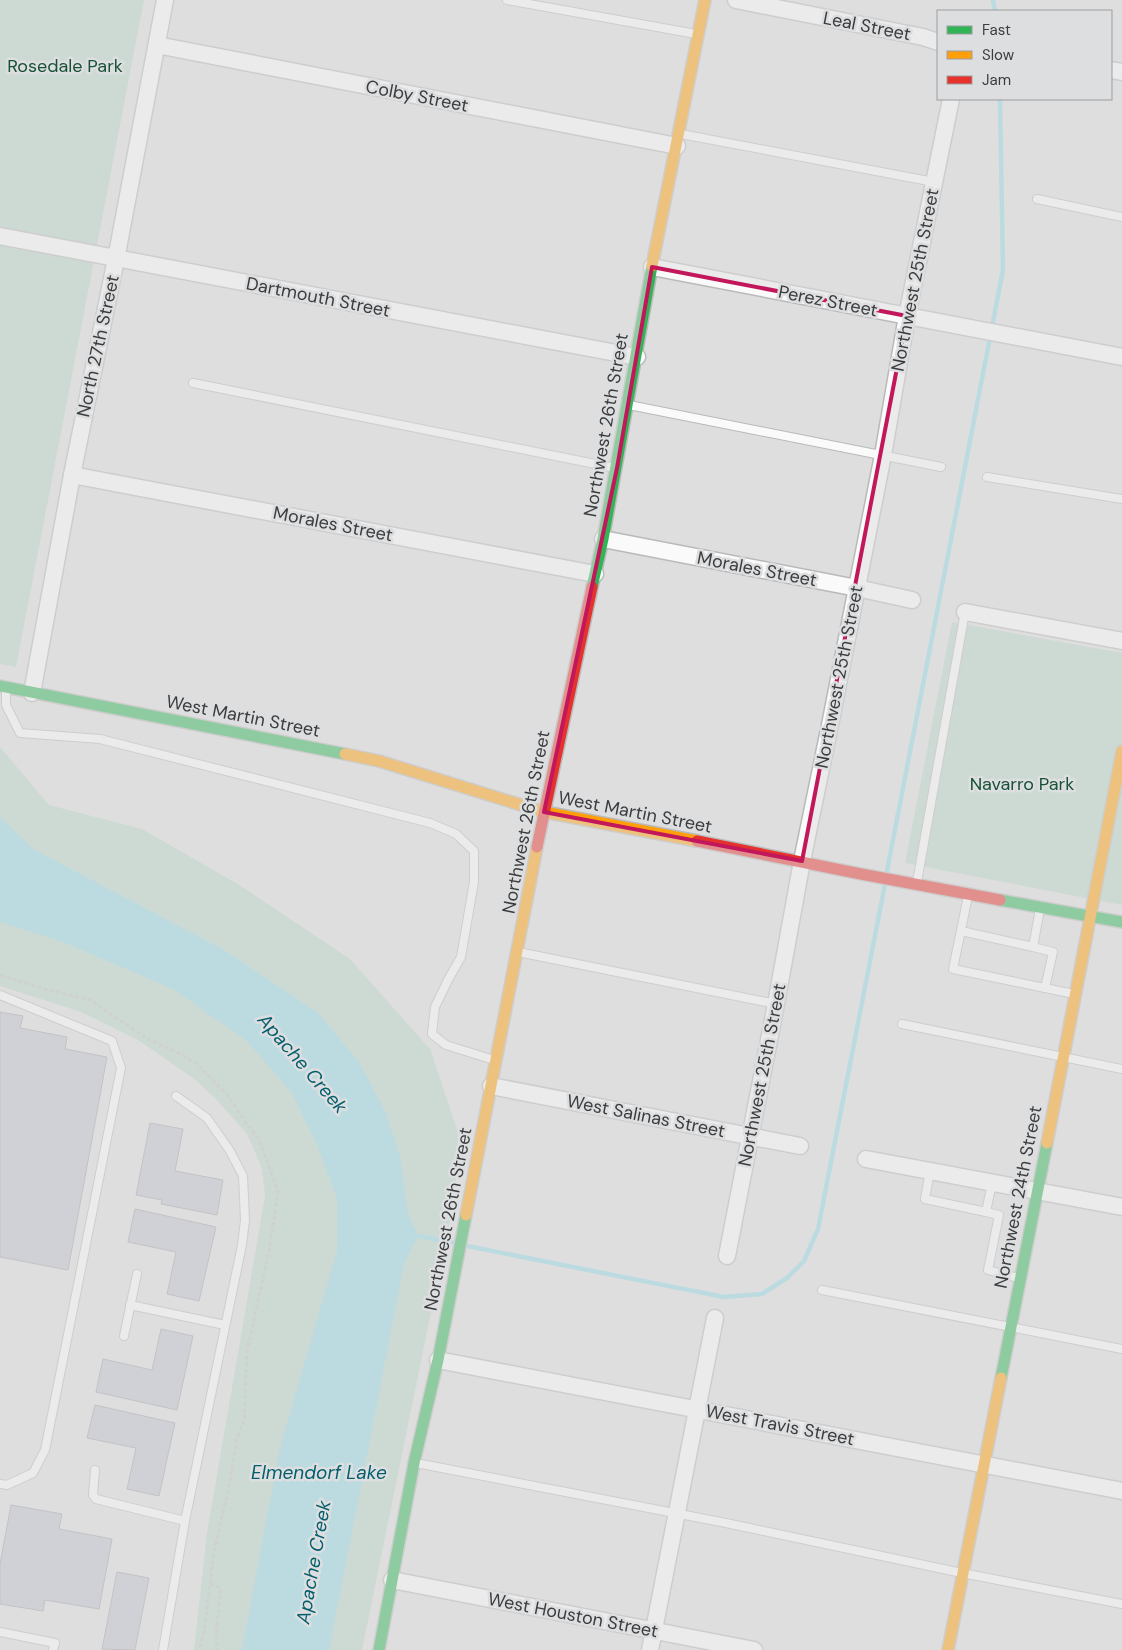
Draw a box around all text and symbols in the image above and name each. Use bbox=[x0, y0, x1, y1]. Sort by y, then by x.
street label: Leal Street bbox=[821, 6, 913, 46]
legend bbox=[937, 10, 1112, 100]
text: Fast bbox=[982, 20, 1011, 40]
text: Slow bbox=[982, 45, 1015, 65]
park label: Rosedale Park bbox=[7, 54, 123, 78]
text: Jam bbox=[982, 70, 1011, 90]
street label: Colby Street bbox=[364, 74, 470, 118]
street label: Northwest 25th Street bbox=[885, 186, 945, 374]
street label: Dartmouth Street bbox=[244, 271, 392, 323]
street label: North 27th Street bbox=[71, 273, 125, 419]
street label: Perez Street bbox=[776, 280, 880, 322]
street label: Northwest 26th Street bbox=[578, 331, 634, 519]
street label: Morales Street bbox=[271, 501, 395, 547]
street label: Morales Street bbox=[695, 546, 819, 592]
street label: Northwest 25th Street bbox=[809, 583, 869, 771]
street label: West Martin Street bbox=[164, 689, 322, 743]
street label: Northwest 26th Street bbox=[496, 728, 556, 916]
park label: Navarro Park bbox=[970, 772, 1074, 796]
street label: West Martin Street bbox=[556, 785, 714, 839]
street label: Northwest 25th Street bbox=[732, 981, 792, 1169]
water label: Apache Creek bbox=[252, 1007, 353, 1119]
street label: West Salinas Street bbox=[565, 1089, 727, 1143]
street label: Northwest 24th Street bbox=[989, 1104, 1047, 1290]
street label: Northwest 26th Street bbox=[418, 1125, 478, 1313]
street label: West Travis Street bbox=[704, 1399, 856, 1451]
water label: Elmendorf Lake bbox=[251, 1460, 387, 1485]
water label: Apache Creek bbox=[290, 1498, 337, 1627]
street label: West Houston Street bbox=[486, 1587, 660, 1643]

